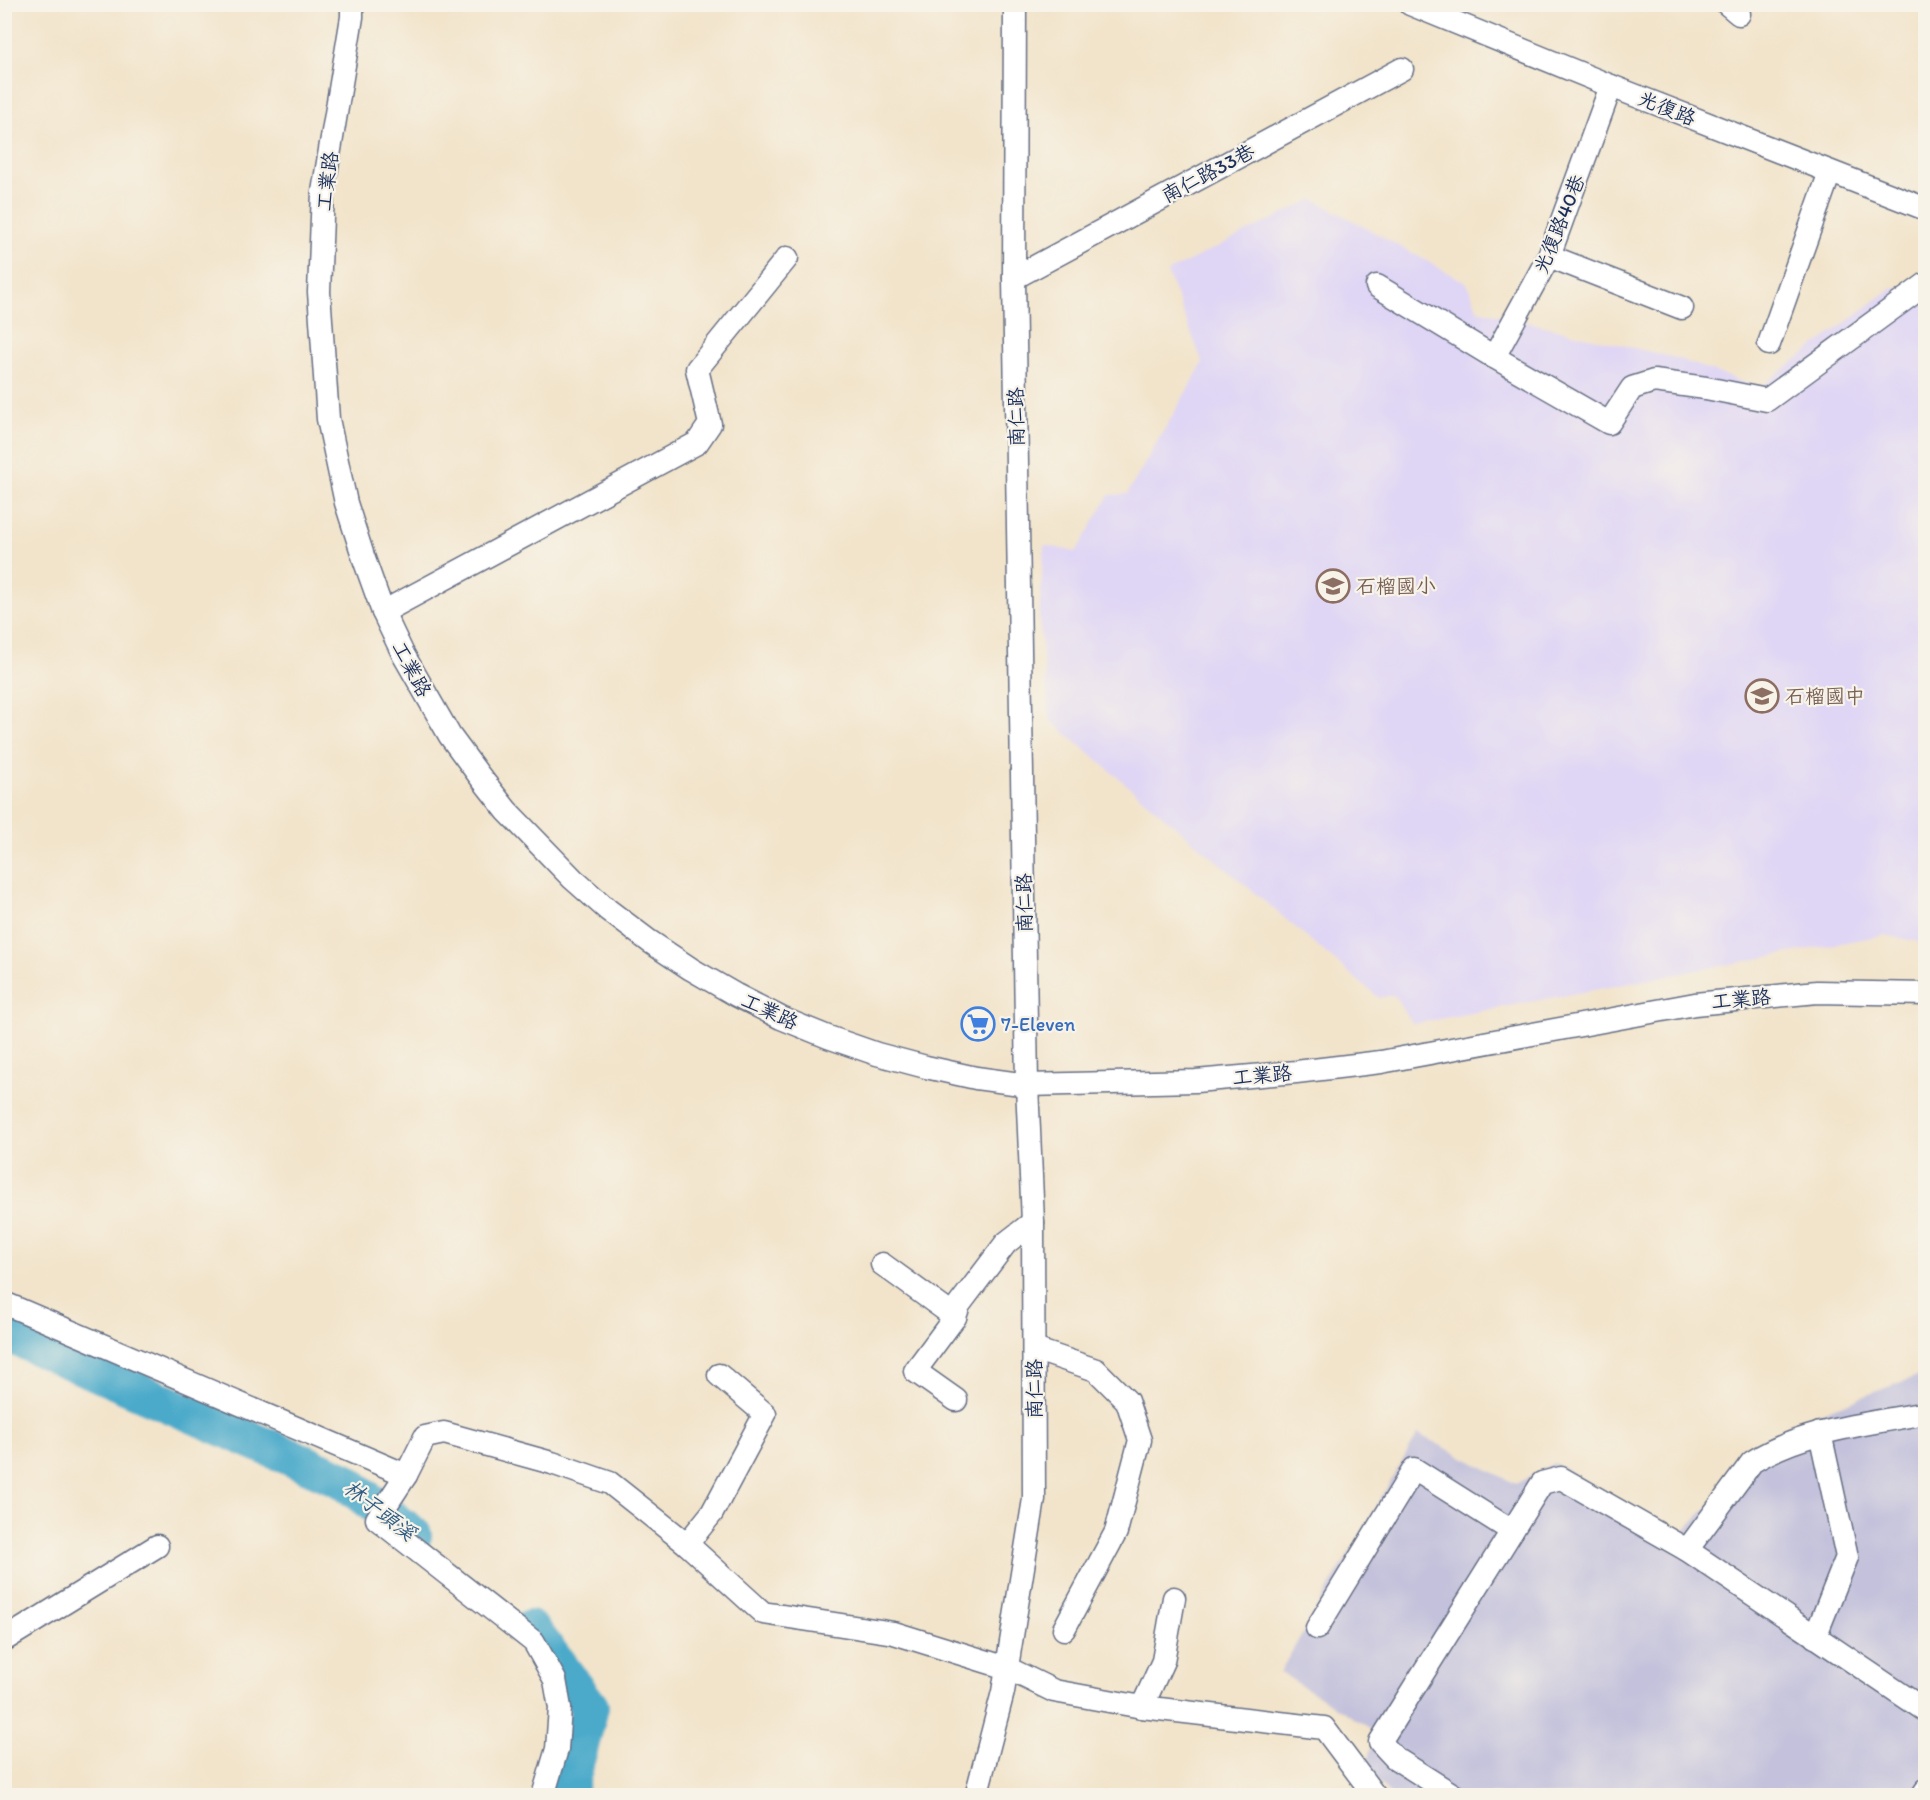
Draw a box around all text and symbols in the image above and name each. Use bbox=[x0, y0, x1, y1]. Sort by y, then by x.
street label: 光復路 bbox=[1635, 86, 1700, 131]
street label: 南仁路33巷 bbox=[1157, 138, 1259, 207]
street label: 工業路 bbox=[311, 149, 343, 212]
street label: 光復路40巷 bbox=[1528, 170, 1590, 277]
street label: 南仁路 bbox=[1003, 386, 1029, 447]
school or university icon: 石榴國小 bbox=[1315, 568, 1351, 604]
place label: 石榴國小 bbox=[1356, 574, 1436, 598]
street label: 工業路 bbox=[387, 637, 437, 702]
school or university icon: 石榴國中 bbox=[1744, 678, 1780, 714]
place label: 石榴國中 bbox=[1785, 684, 1865, 708]
street label: 南仁路 bbox=[1011, 872, 1037, 933]
street label: 工業路 bbox=[1710, 984, 1773, 1014]
street label: 工業路 bbox=[738, 987, 803, 1035]
supermarket icon: 7-Eleven bbox=[960, 1006, 996, 1042]
place label: 7-Eleven bbox=[1001, 1012, 1075, 1036]
street label: 工業路 bbox=[1231, 1060, 1294, 1090]
street label: 南仁路 bbox=[1022, 1358, 1046, 1419]
water label: 林子頭溪 bbox=[339, 1474, 422, 1546]

